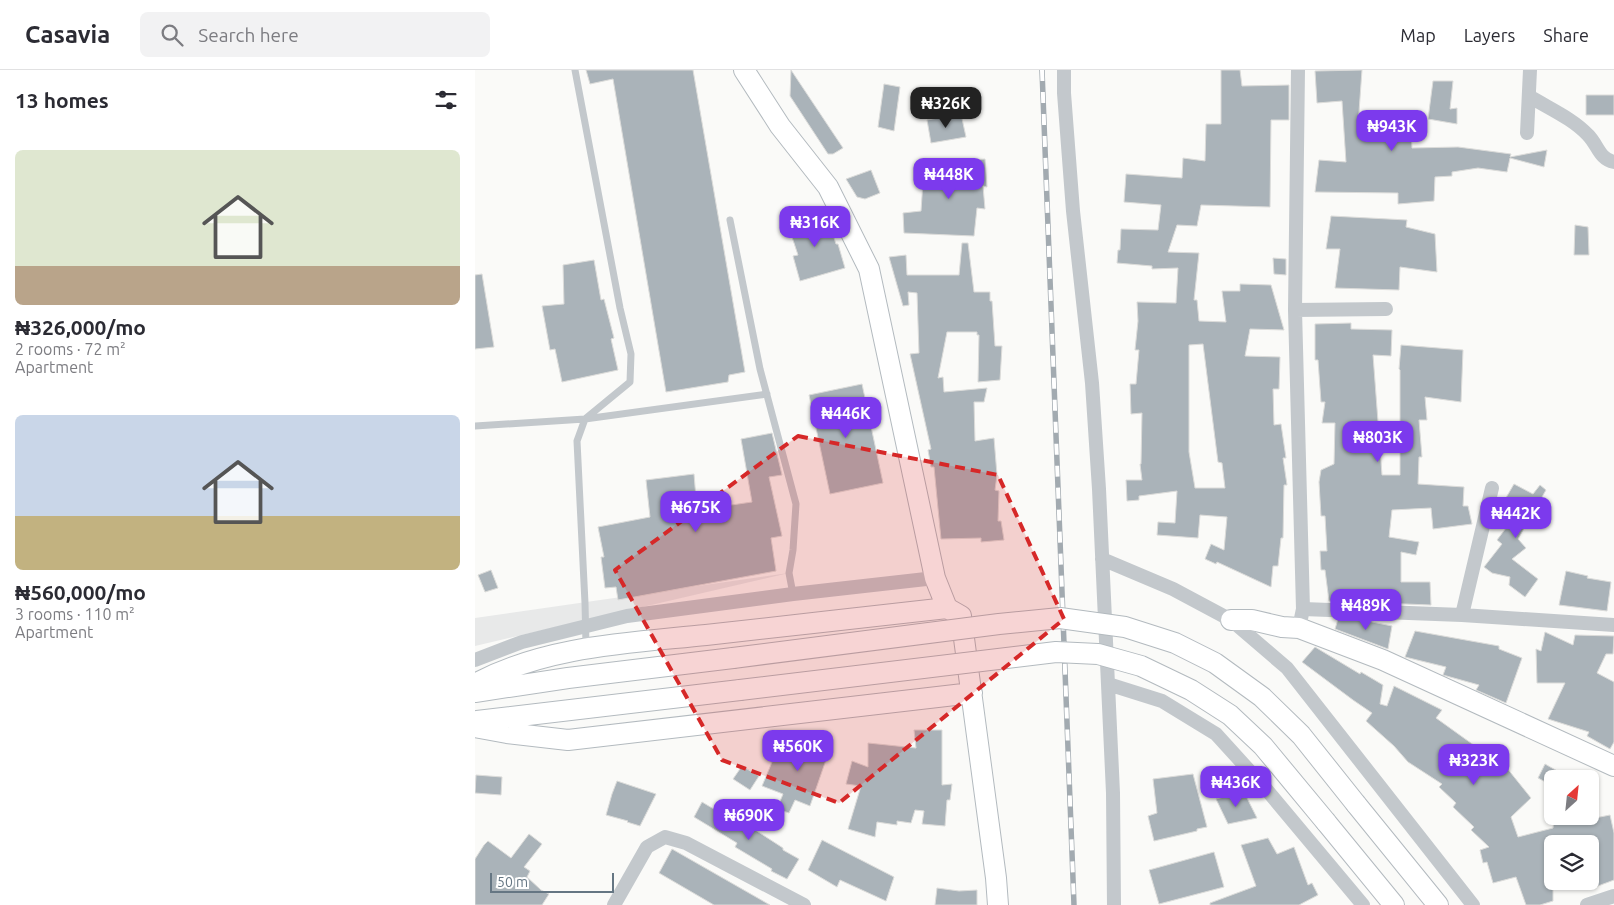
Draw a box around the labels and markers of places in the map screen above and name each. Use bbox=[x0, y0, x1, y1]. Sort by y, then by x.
pin: ₦326K bbox=[911, 87, 981, 129]
pin: ₦943K bbox=[1357, 109, 1427, 152]
pin: ₦448K bbox=[914, 158, 984, 200]
pin: ₦316K bbox=[780, 206, 850, 248]
pin: ₦446K bbox=[811, 396, 881, 439]
pin: ₦803K bbox=[1343, 420, 1413, 463]
pin: ₦675K bbox=[661, 490, 731, 533]
pin: ₦442K bbox=[1481, 496, 1551, 539]
pin: ₦489K bbox=[1331, 588, 1401, 631]
pin: ₦560K bbox=[763, 730, 833, 772]
pin: ₦323K bbox=[1439, 744, 1509, 786]
pin: ₦436K bbox=[1201, 766, 1271, 808]
pin: ₦690K bbox=[714, 798, 784, 841]

